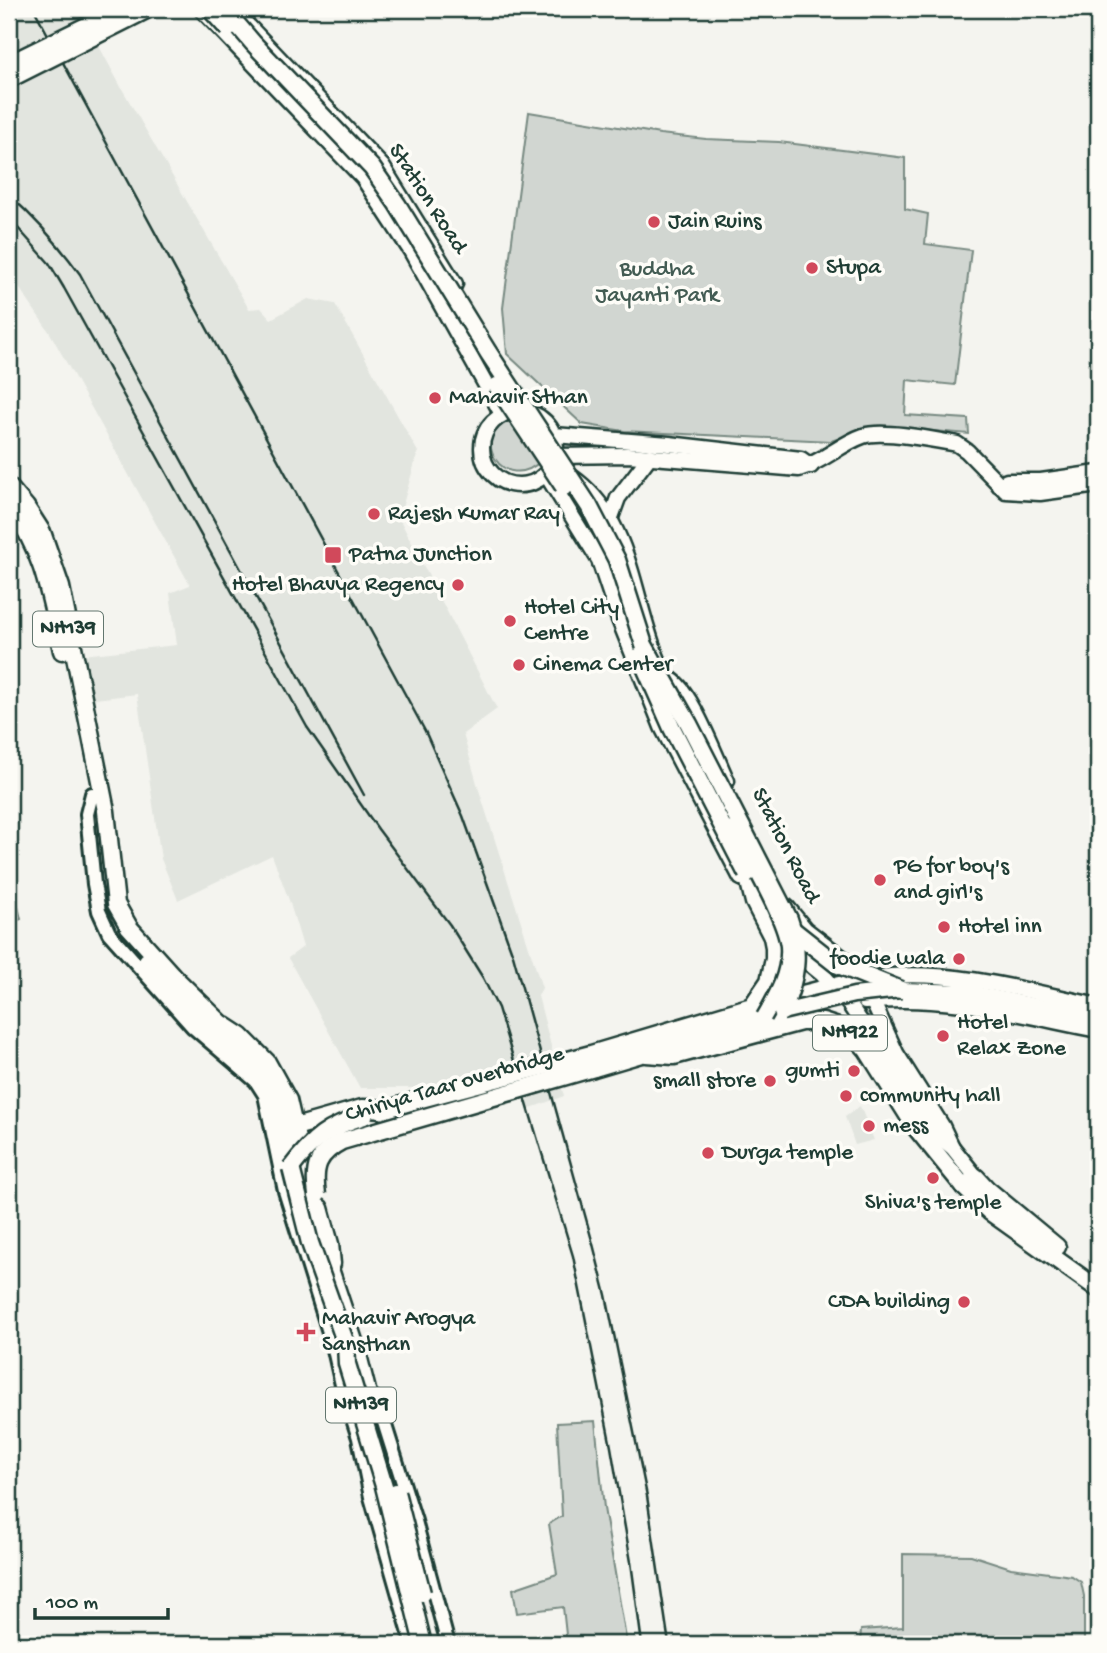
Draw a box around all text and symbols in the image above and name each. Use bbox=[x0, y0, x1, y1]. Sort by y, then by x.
street label: Station Road bbox=[381, 139, 473, 260]
place label: Jain Ruins bbox=[668, 209, 762, 236]
marker: Jain Ruins bbox=[646, 214, 662, 230]
place label: Stupa bbox=[826, 255, 882, 282]
park label: Buddha Jayanti Park bbox=[595, 257, 722, 310]
marker: Stupa bbox=[804, 260, 820, 276]
place label: Mahavir Sthan bbox=[449, 385, 588, 412]
marker: Mahavir Sthan bbox=[427, 390, 443, 406]
place label: Rajesh Kumar Ray bbox=[388, 501, 560, 528]
marker: Rajesh Kumar Ray bbox=[366, 506, 382, 522]
place label: Patna Junction bbox=[348, 542, 492, 569]
marker: Patna Junction bbox=[323, 545, 343, 565]
place label: Hotel Bhavya Regency bbox=[232, 572, 444, 599]
marker: Hotel Bhavya Regency bbox=[450, 577, 466, 593]
place label: Hotel City Centre bbox=[524, 595, 619, 648]
road number: NH139 bbox=[33, 612, 103, 646]
marker: Hotel City Centre bbox=[502, 613, 518, 629]
place label: Cinema Center bbox=[533, 652, 674, 679]
marker: Cinema Center bbox=[511, 657, 527, 673]
street label: Station Road bbox=[744, 784, 826, 910]
place label: PG for boy's and girl's bbox=[893, 854, 1009, 907]
marker: PG for boy's and girl's bbox=[872, 872, 888, 888]
place label: Hotel inn bbox=[958, 914, 1042, 941]
marker: Hotel inn bbox=[936, 919, 952, 935]
place label: foodie wala bbox=[829, 946, 946, 973]
marker: foodie wala bbox=[951, 951, 967, 967]
place label: Hotel Relax Zone bbox=[957, 1010, 1067, 1063]
road number: NH922 bbox=[813, 1016, 887, 1050]
marker: Hotel Relax Zone bbox=[935, 1028, 951, 1044]
street label: Chiriya Taar overbridge bbox=[343, 1041, 569, 1129]
place label: gumti bbox=[785, 1058, 840, 1085]
marker: gumti bbox=[846, 1063, 862, 1079]
place label: small store bbox=[653, 1068, 757, 1095]
marker: small store bbox=[762, 1073, 778, 1089]
place label: community hall bbox=[860, 1083, 1001, 1110]
marker: community hall bbox=[838, 1088, 854, 1104]
place label: mess bbox=[883, 1113, 929, 1140]
marker: mess bbox=[861, 1118, 877, 1134]
place label: Durga temple bbox=[720, 1140, 854, 1167]
marker: Durga temple bbox=[700, 1145, 716, 1161]
marker: Shiva's temple bbox=[925, 1170, 941, 1186]
place label: Shiva's temple bbox=[865, 1190, 1002, 1217]
place label: CDA building bbox=[828, 1289, 950, 1316]
marker: CDA building bbox=[956, 1294, 972, 1310]
place label: Mahavir Arogya Sansthan bbox=[322, 1306, 477, 1359]
marker: Mahavir Arogya Sansthan bbox=[296, 1322, 316, 1342]
road number: NH139 bbox=[326, 1388, 396, 1422]
scale bar bbox=[35, 1576, 168, 1620]
text: 100 m bbox=[45, 1592, 98, 1617]

